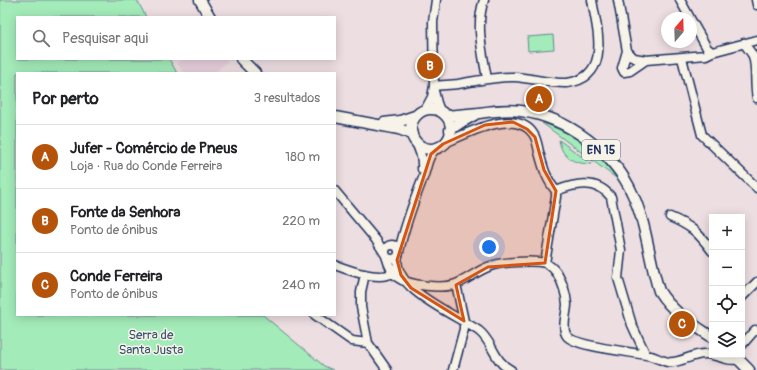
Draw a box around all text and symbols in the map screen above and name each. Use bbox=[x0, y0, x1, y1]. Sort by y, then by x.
north arrow bbox=[661, 12, 697, 48]
search box bbox=[16, 16, 336, 60]
icon: search bbox=[30, 27, 52, 49]
text: Pesquisar aqui bbox=[62, 29, 148, 48]
pin: B bbox=[417, 51, 443, 81]
pin: A bbox=[526, 84, 552, 114]
text: Por perto bbox=[32, 88, 99, 109]
text: 3 resultados bbox=[254, 90, 320, 106]
text: Jufer - Comércio de Pneus bbox=[70, 139, 237, 158]
road number: EN 15 bbox=[582, 140, 620, 160]
text: A bbox=[41, 149, 49, 165]
text: 180 m bbox=[285, 149, 320, 165]
text: Loja · Rua do Conde Ferreira bbox=[70, 158, 222, 174]
text: Fonte da Senhora bbox=[70, 203, 181, 222]
text: B bbox=[41, 213, 49, 229]
text: 220 m bbox=[282, 213, 320, 229]
map controls bbox=[709, 214, 745, 358]
button: + bbox=[709, 214, 745, 250]
text: Ponto de ônibus bbox=[70, 222, 158, 238]
your location bbox=[479, 237, 499, 257]
button: − bbox=[709, 250, 745, 286]
text: Conde Ferreira bbox=[70, 267, 163, 286]
text: C bbox=[41, 277, 49, 293]
text: 240 m bbox=[282, 277, 320, 293]
text: Ponto de ônibus bbox=[70, 286, 158, 302]
button: locate bbox=[709, 286, 745, 322]
pin: C bbox=[669, 309, 695, 339]
button: layers bbox=[709, 322, 745, 358]
park label: Serra de Santa Justa bbox=[119, 327, 183, 358]

